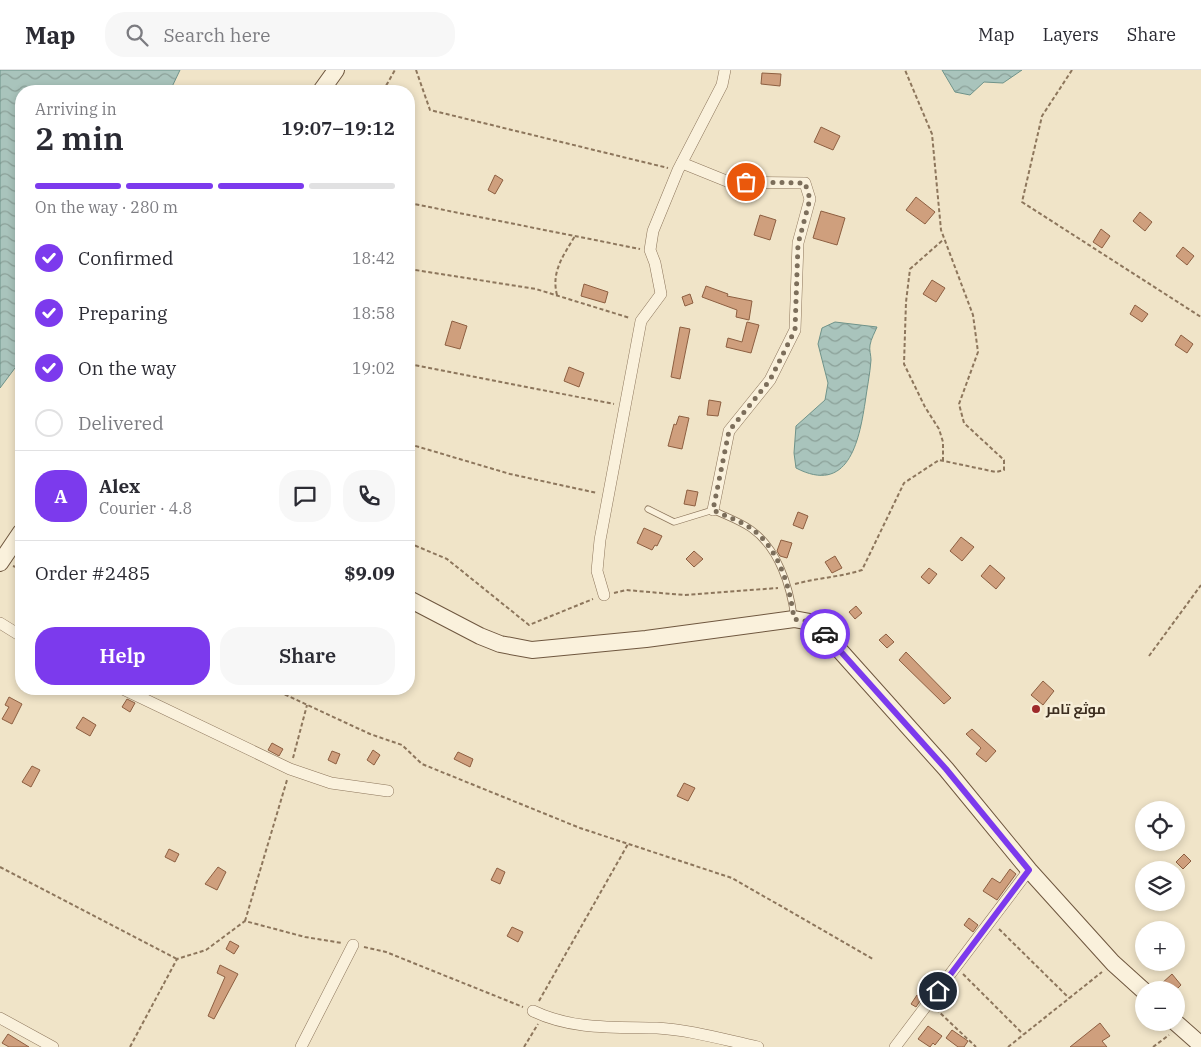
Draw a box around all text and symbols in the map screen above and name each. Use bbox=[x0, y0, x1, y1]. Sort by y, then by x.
search box bbox=[105, 12, 455, 57]
text: Map bbox=[25, 19, 75, 51]
icon: search bbox=[123, 21, 151, 49]
text: Search here bbox=[163, 23, 270, 47]
text: Map bbox=[978, 23, 1015, 46]
text: Layers bbox=[1043, 23, 1099, 46]
text: Share bbox=[1127, 23, 1176, 46]
text: Arriving in bbox=[35, 99, 117, 119]
text: 19:07–19:12 bbox=[281, 116, 395, 140]
text: 2 min bbox=[35, 117, 124, 159]
pin bbox=[725, 161, 767, 203]
icon: bag bbox=[732, 168, 760, 196]
text: On the way · 280 m bbox=[35, 197, 178, 217]
icon: check bbox=[35, 244, 63, 272]
text: Confirmed bbox=[78, 246, 173, 270]
text: 18:42 bbox=[352, 248, 395, 268]
icon: check bbox=[35, 299, 63, 327]
text: Preparing bbox=[78, 301, 167, 325]
text: 18:58 bbox=[352, 303, 395, 323]
icon: check bbox=[35, 354, 63, 382]
text: On the way bbox=[78, 356, 176, 380]
text: 19:02 bbox=[352, 358, 395, 378]
text: Delivered bbox=[78, 411, 164, 435]
button: chat bbox=[279, 470, 331, 522]
button: phone bbox=[343, 470, 395, 522]
text: Alex bbox=[99, 474, 140, 498]
text: A bbox=[54, 484, 68, 508]
text: Courier · 4.8 bbox=[99, 498, 192, 518]
text: Order #2485 bbox=[35, 561, 150, 585]
text: $9.09 bbox=[344, 561, 395, 585]
courier bbox=[800, 609, 850, 659]
icon: car bbox=[811, 620, 839, 648]
button: Help bbox=[35, 627, 210, 685]
button: Share bbox=[220, 627, 395, 685]
place label: موثع تامر bbox=[1045, 700, 1106, 719]
marker: موثع تامر bbox=[1030, 703, 1042, 715]
map controls bbox=[1135, 801, 1185, 1031]
button: locate bbox=[1135, 801, 1185, 851]
button: layers bbox=[1135, 861, 1185, 911]
button: + bbox=[1135, 921, 1185, 971]
pin bbox=[917, 970, 959, 1012]
icon: home bbox=[924, 977, 952, 1005]
button: − bbox=[1135, 981, 1185, 1031]

